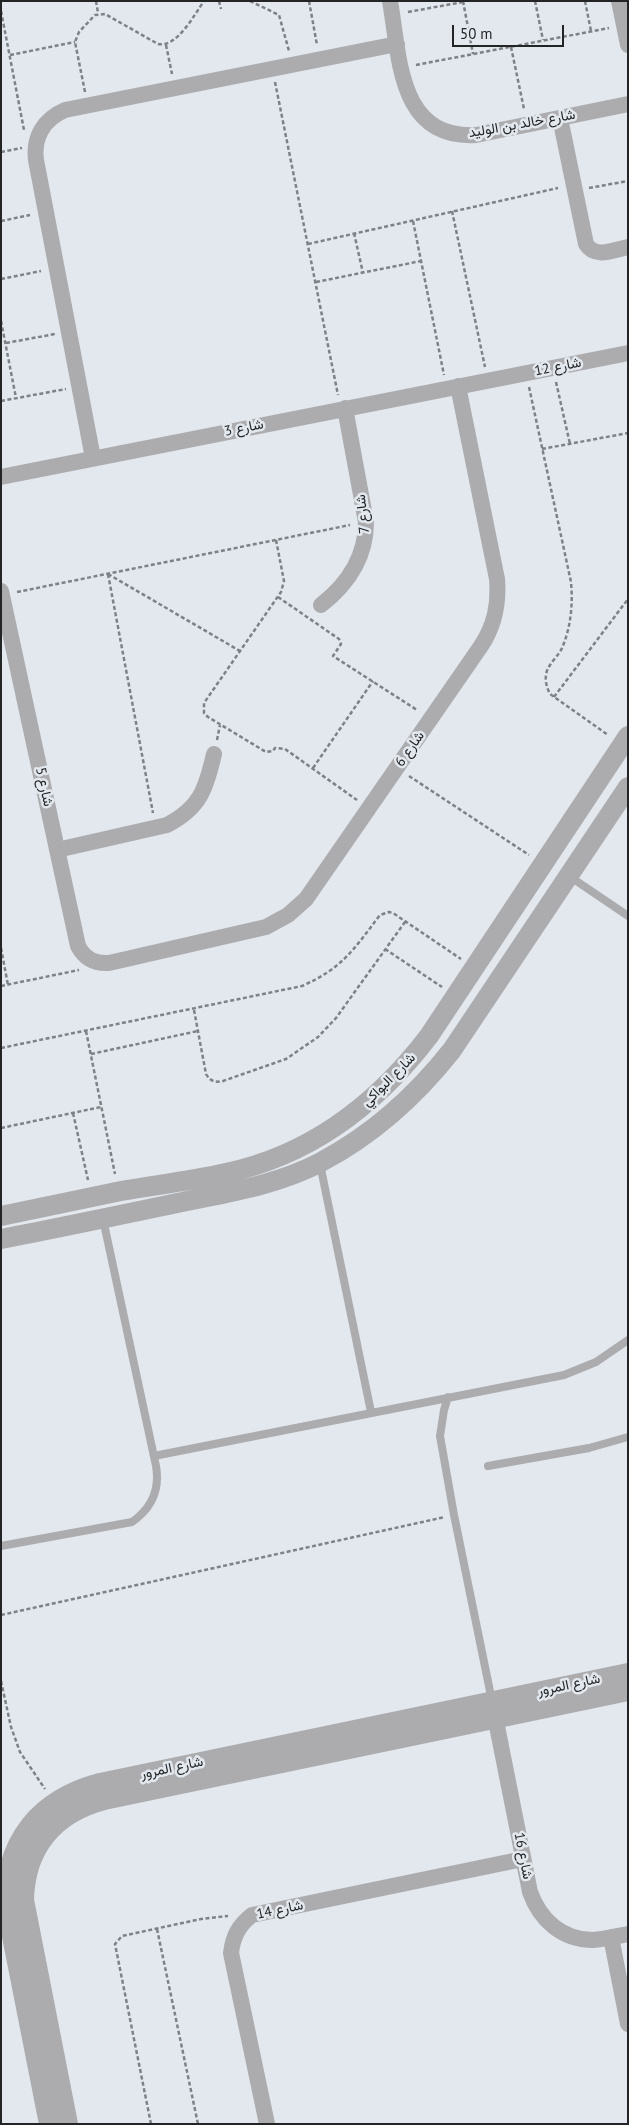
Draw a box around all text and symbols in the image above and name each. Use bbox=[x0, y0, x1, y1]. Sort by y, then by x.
scale bar bbox=[454, 15, 566, 47]
text: 50 m bbox=[460, 24, 493, 43]
street label: شارع خالد بن الوليد bbox=[467, 106, 577, 142]
street label: شارع 12 bbox=[533, 354, 583, 380]
street label: شارع 3 bbox=[223, 416, 265, 440]
street label: شارع 7 bbox=[353, 493, 373, 535]
street label: شارع 6 bbox=[392, 728, 428, 770]
street label: شارع 5 bbox=[32, 766, 56, 808]
street label: شارع البواكي bbox=[359, 1050, 419, 1110]
street label: شارع المرور bbox=[536, 1670, 602, 1700]
street label: شارع المرور bbox=[139, 1753, 205, 1783]
street label: شارع 16 bbox=[510, 1831, 536, 1881]
street label: شارع 14 bbox=[255, 1897, 305, 1923]

